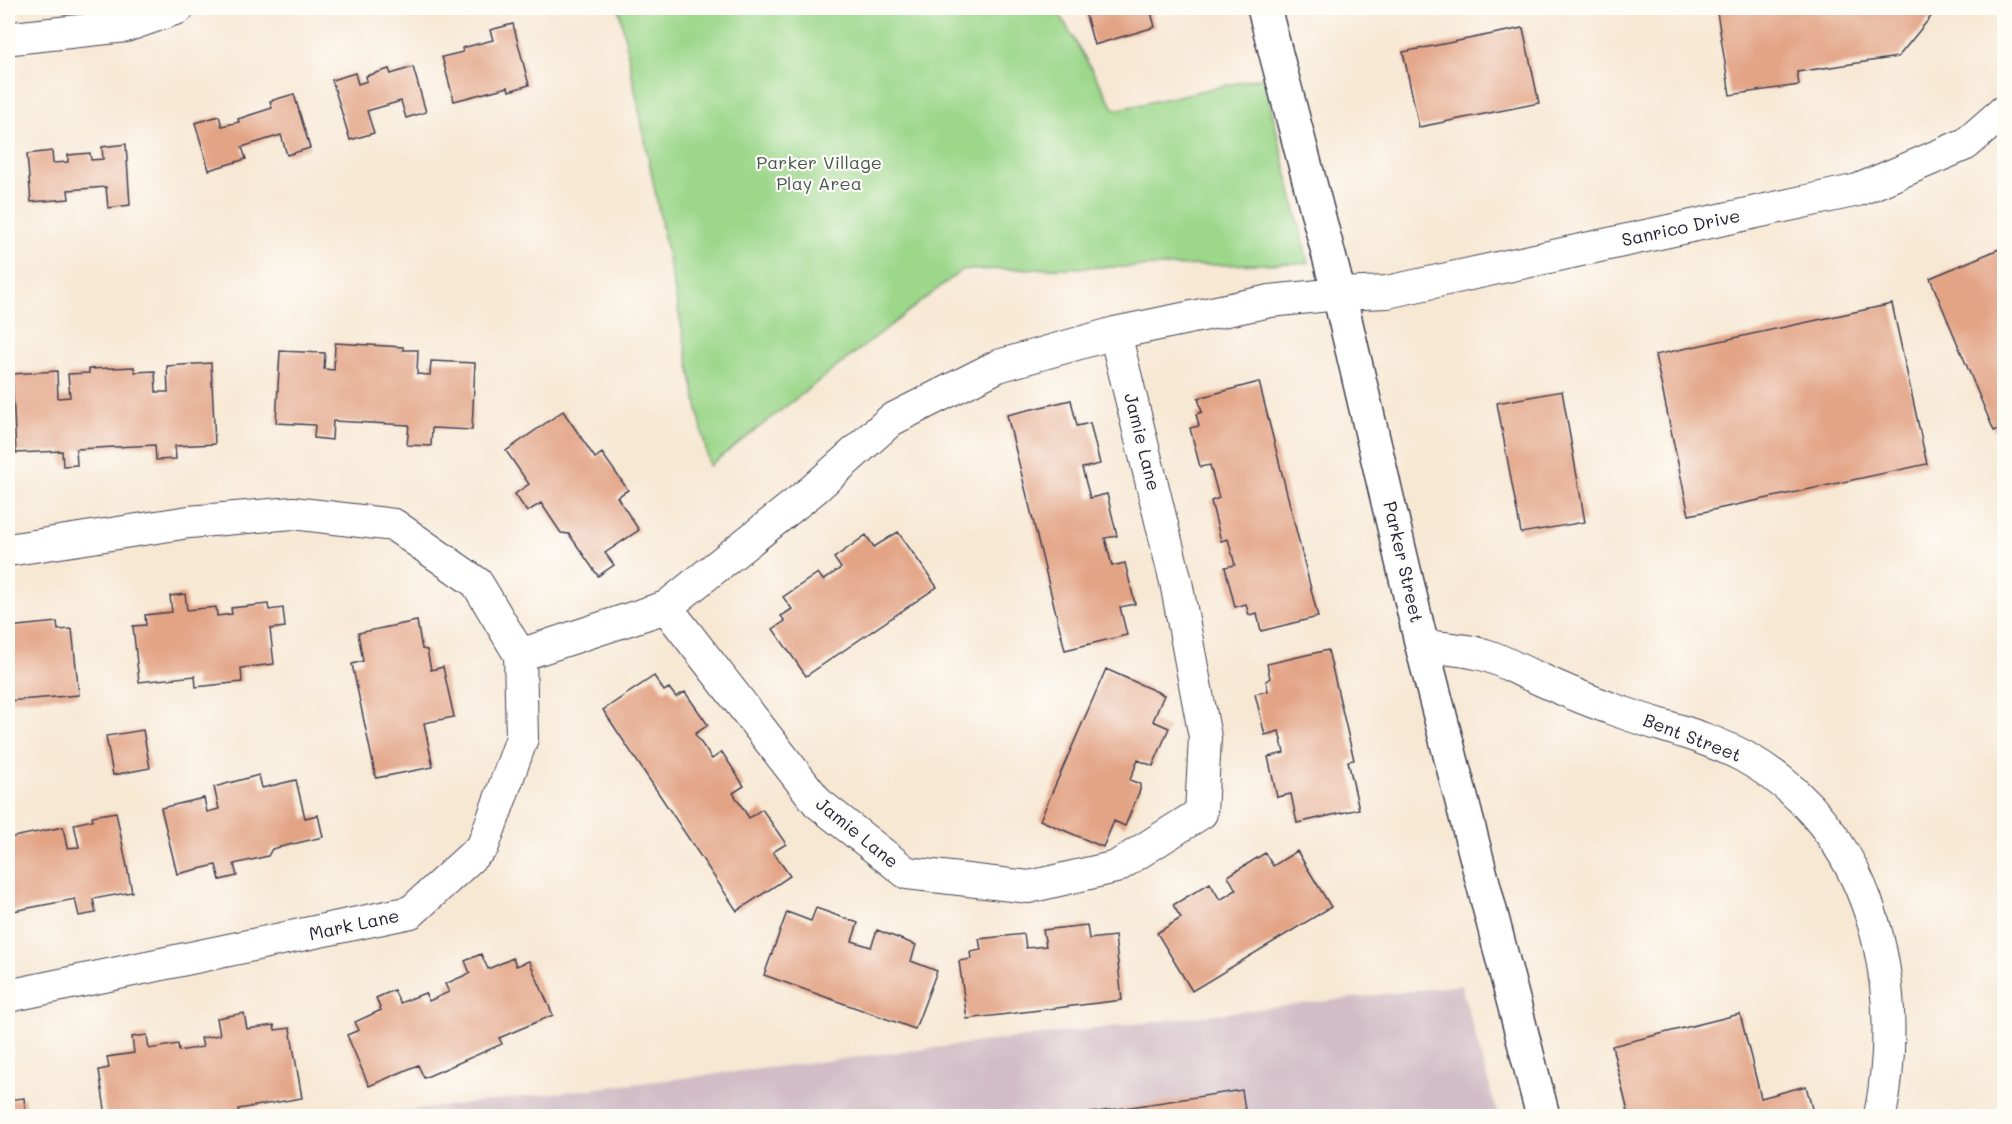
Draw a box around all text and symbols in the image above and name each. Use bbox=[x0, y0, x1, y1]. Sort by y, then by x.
park label: Parker Village Play Area bbox=[756, 150, 882, 195]
street label: Sanrico Drive bbox=[1619, 203, 1742, 251]
street label: Jamie Lane bbox=[1119, 391, 1167, 493]
street label: Parker Street bbox=[1378, 499, 1430, 625]
street label: Bent Street bbox=[1640, 707, 1745, 767]
street label: Jamie Lane bbox=[811, 792, 904, 873]
street label: Mark Lane bbox=[306, 903, 401, 945]

